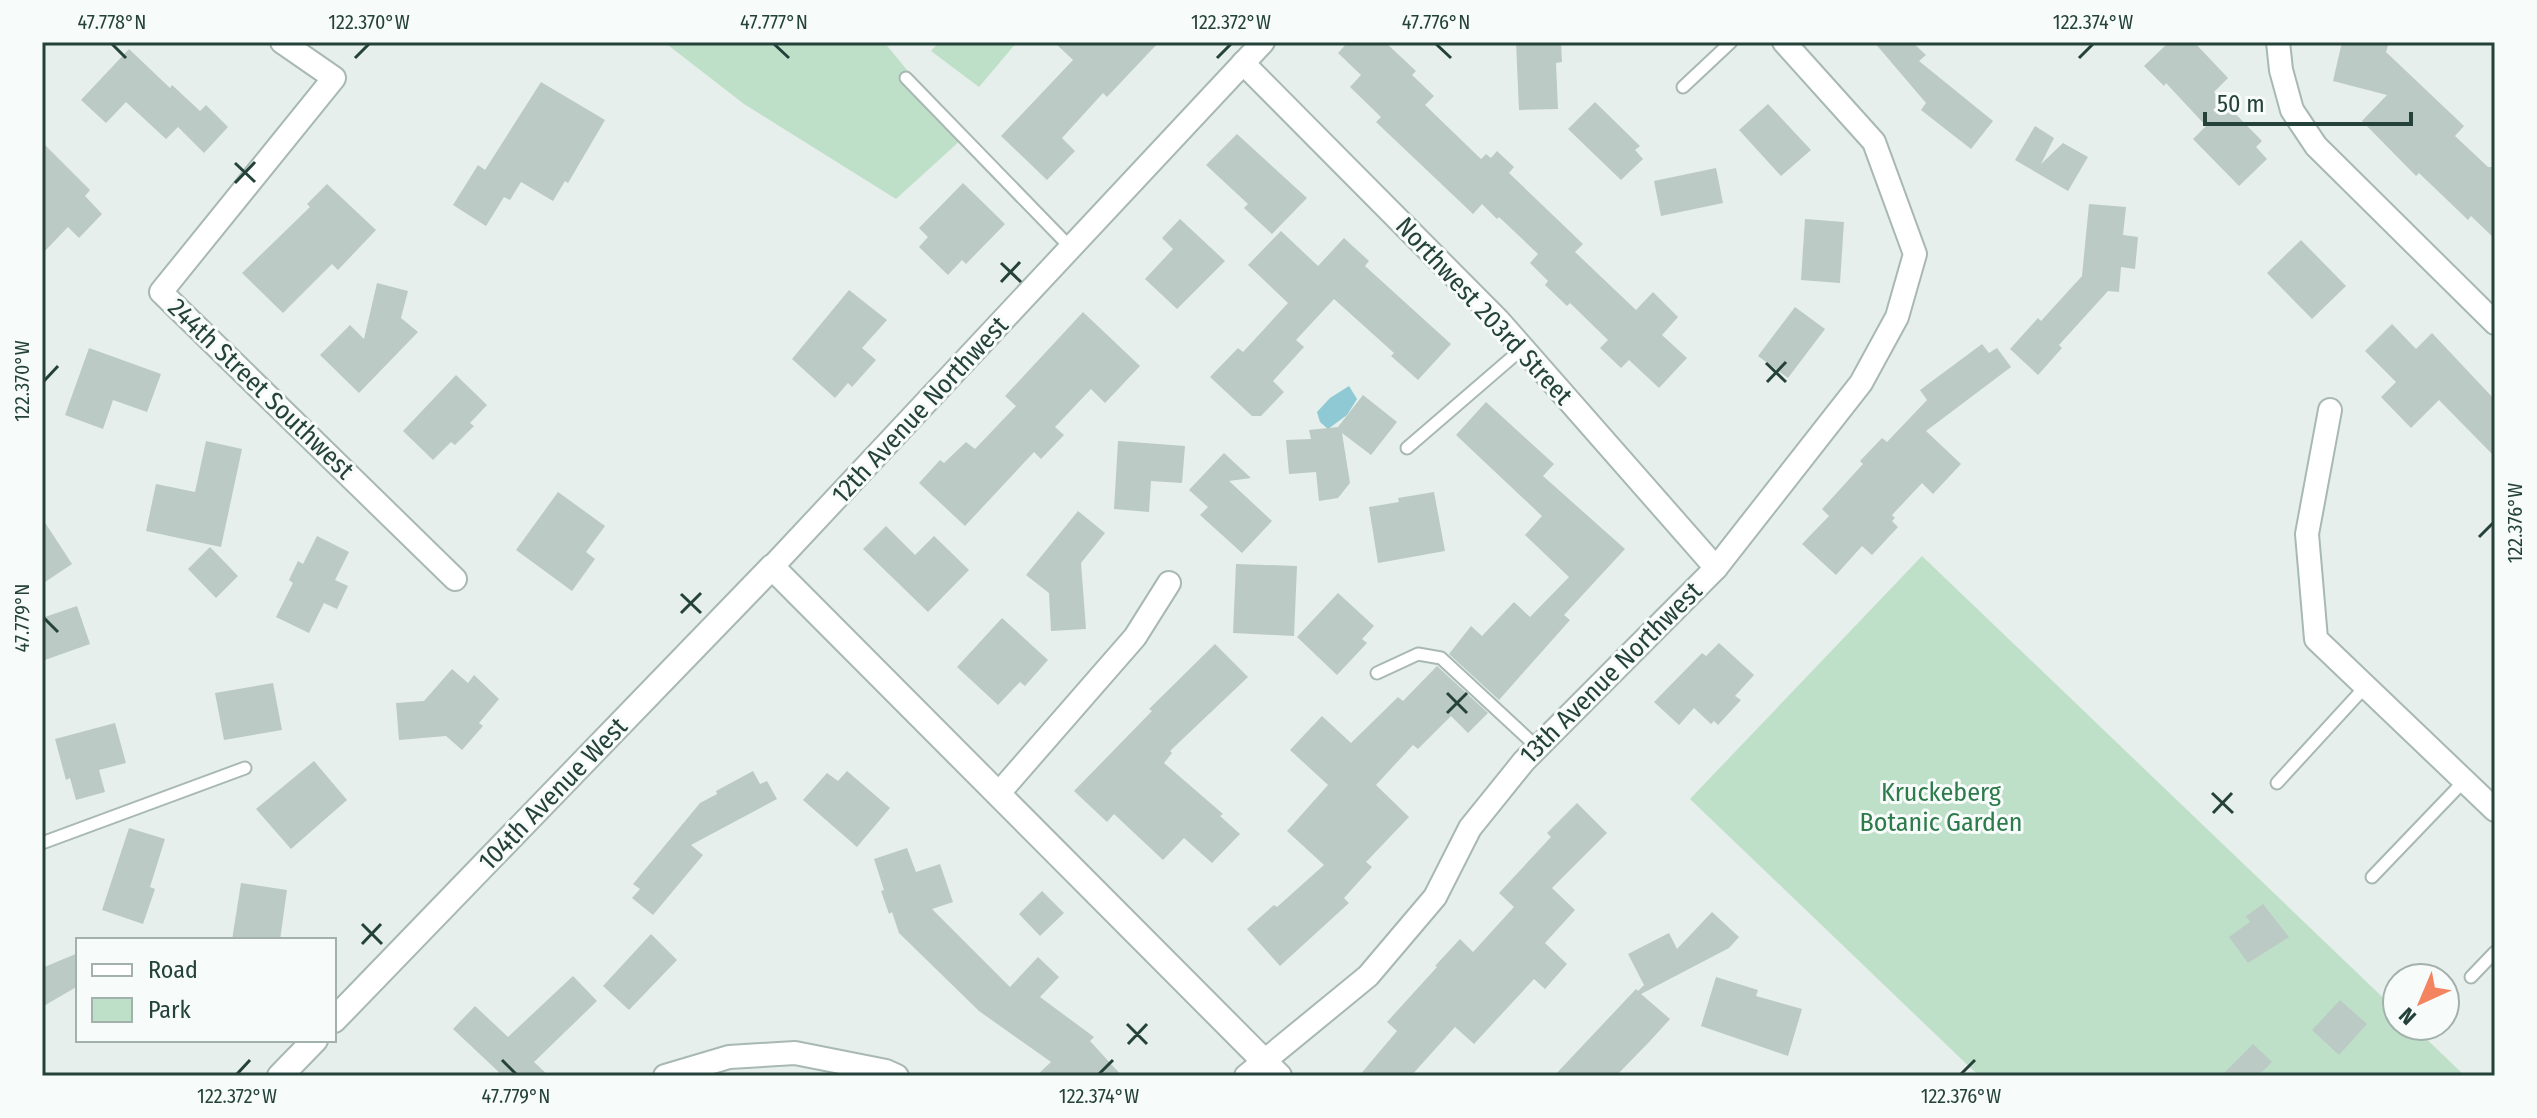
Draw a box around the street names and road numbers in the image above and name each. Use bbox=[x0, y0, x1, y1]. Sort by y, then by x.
street label: Northwest 203rd Street bbox=[1389, 211, 1579, 412]
street label: 244th Street Southwest bbox=[162, 292, 361, 486]
street label: 12th Avenue Northwest bbox=[825, 310, 1015, 510]
street label: 13th Avenue Northwest bbox=[1514, 575, 1709, 770]
street label: 104th Avenue West bbox=[472, 711, 634, 877]

